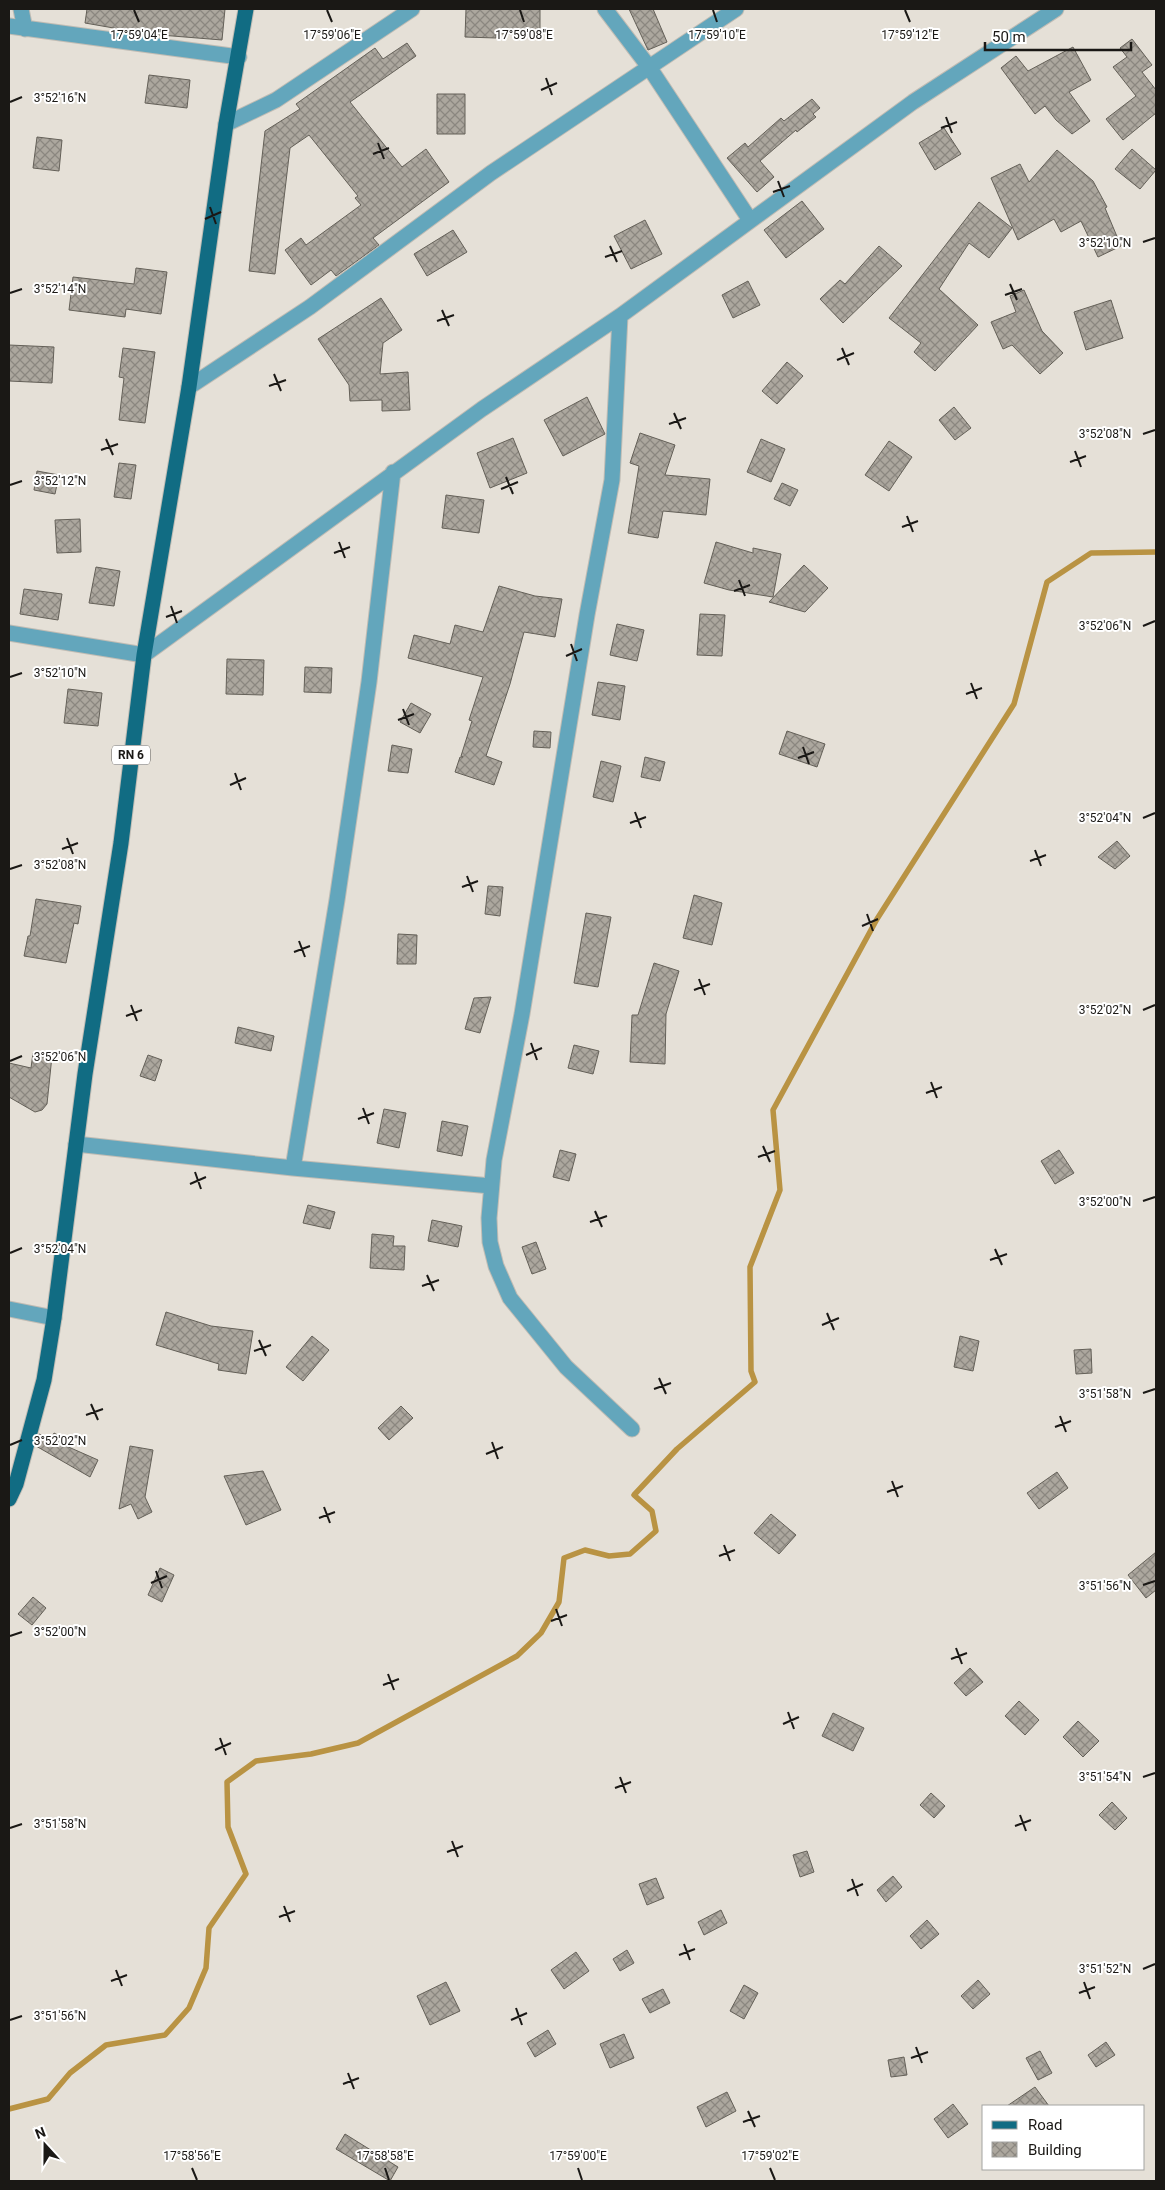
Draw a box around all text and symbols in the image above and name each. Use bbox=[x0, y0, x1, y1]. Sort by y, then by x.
scale bar bbox=[985, 20, 1131, 52]
text: 17°59'04"E bbox=[110, 28, 168, 42]
text: 17°59'06"E bbox=[303, 28, 361, 42]
text: 17°59'08"E bbox=[495, 28, 553, 42]
text: 17°59'10"E bbox=[688, 28, 746, 42]
text: 17°59'12"E bbox=[881, 28, 939, 42]
text: 50 m bbox=[992, 28, 1026, 46]
text: 3°52'16"N bbox=[34, 91, 86, 105]
text: 3°52'10"N bbox=[1079, 236, 1131, 250]
text: 3°52'14"N bbox=[34, 282, 86, 296]
text: 3°52'08"N bbox=[1079, 427, 1131, 441]
text: 3°52'12"N bbox=[34, 474, 86, 488]
text: 3°52'06"N bbox=[1079, 619, 1131, 633]
text: 3°52'10"N bbox=[34, 666, 86, 680]
road number: RN 6 bbox=[112, 746, 150, 764]
text: 3°52'04"N bbox=[1079, 811, 1131, 825]
text: 3°52'08"N bbox=[34, 858, 86, 872]
text: 3°52'02"N bbox=[1079, 1003, 1131, 1017]
text: 3°52'06"N bbox=[34, 1050, 86, 1064]
text: 3°52'00"N bbox=[1079, 1195, 1131, 1209]
text: 3°52'04"N bbox=[34, 1242, 86, 1256]
text: 3°51'58"N bbox=[1079, 1387, 1131, 1401]
text: 3°52'02"N bbox=[34, 1434, 86, 1448]
text: 3°51'56"N bbox=[1079, 1579, 1131, 1593]
text: 3°52'00"N bbox=[34, 1625, 86, 1639]
text: 3°51'54"N bbox=[1079, 1770, 1131, 1784]
text: 3°51'58"N bbox=[34, 1817, 86, 1831]
text: 3°51'52"N bbox=[1079, 1962, 1131, 1976]
text: 3°51'56"N bbox=[34, 2009, 86, 2023]
legend bbox=[982, 2105, 1145, 2170]
text: Road bbox=[1028, 2116, 1062, 2134]
north arrow bbox=[20, 2120, 70, 2170]
text: N bbox=[33, 2124, 48, 2142]
text: Building bbox=[1028, 2141, 1082, 2159]
text: 17°58'56"E bbox=[163, 2149, 221, 2163]
text: 17°58'58"E bbox=[356, 2149, 414, 2163]
text: 17°59'00"E bbox=[549, 2149, 607, 2163]
text: 17°59'02"E bbox=[741, 2149, 799, 2163]

